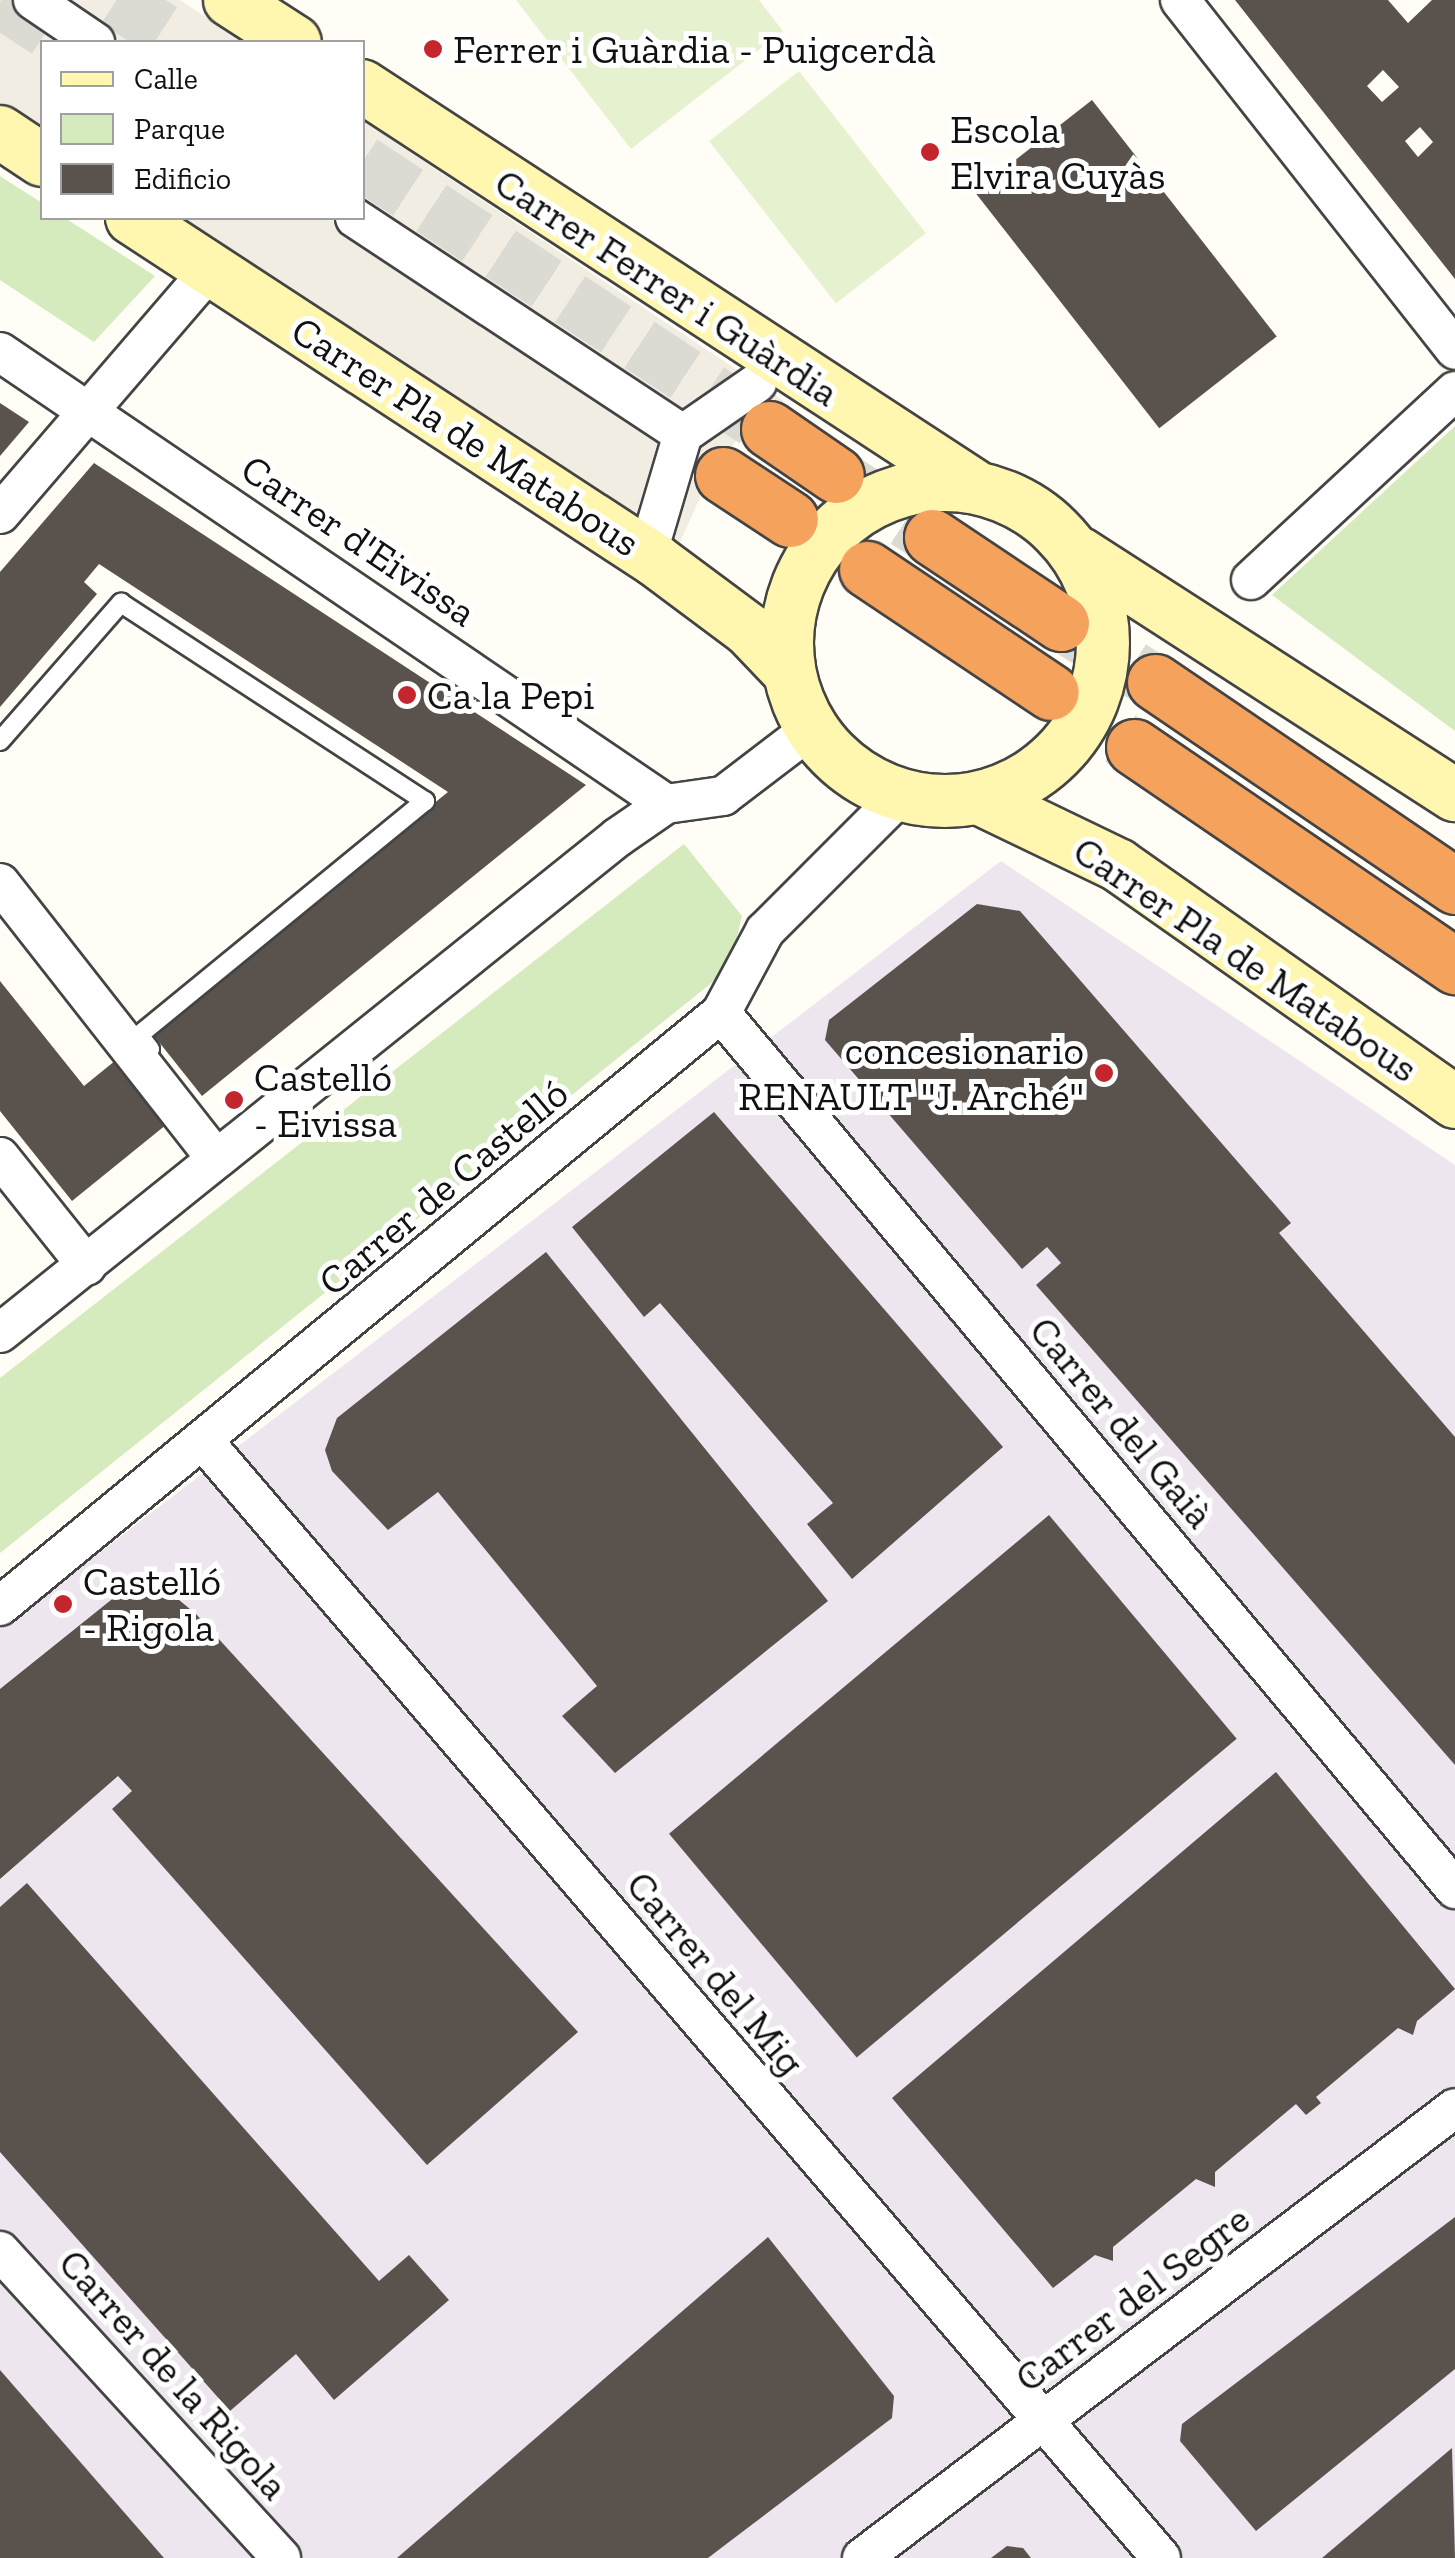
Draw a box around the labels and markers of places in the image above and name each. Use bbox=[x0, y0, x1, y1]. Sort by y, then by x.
place label: Ferrer i Guàrdia - Puigcerdà bbox=[453, 25, 937, 73]
marker: Ferrer i Guàrdia - Puigcerdà bbox=[422, 38, 444, 60]
place label: Escola Elvira Cuyàs bbox=[950, 105, 1165, 199]
marker: Escola Elvira Cuyàs bbox=[919, 141, 941, 163]
place label: Ca la Pepi bbox=[427, 671, 594, 719]
marker: Ca la Pepi bbox=[396, 684, 418, 706]
place label: concesionario RENAULT "J. Arché" bbox=[736, 1026, 1084, 1120]
place label: Castelló - Eivissa bbox=[254, 1053, 397, 1147]
marker: concesionario RENAULT "J. Arché" bbox=[1093, 1062, 1115, 1084]
marker: Castelló - Eivissa bbox=[223, 1089, 245, 1111]
place label: Castelló - Rigola bbox=[83, 1557, 221, 1651]
marker: Castelló - Rigola bbox=[52, 1593, 74, 1615]

